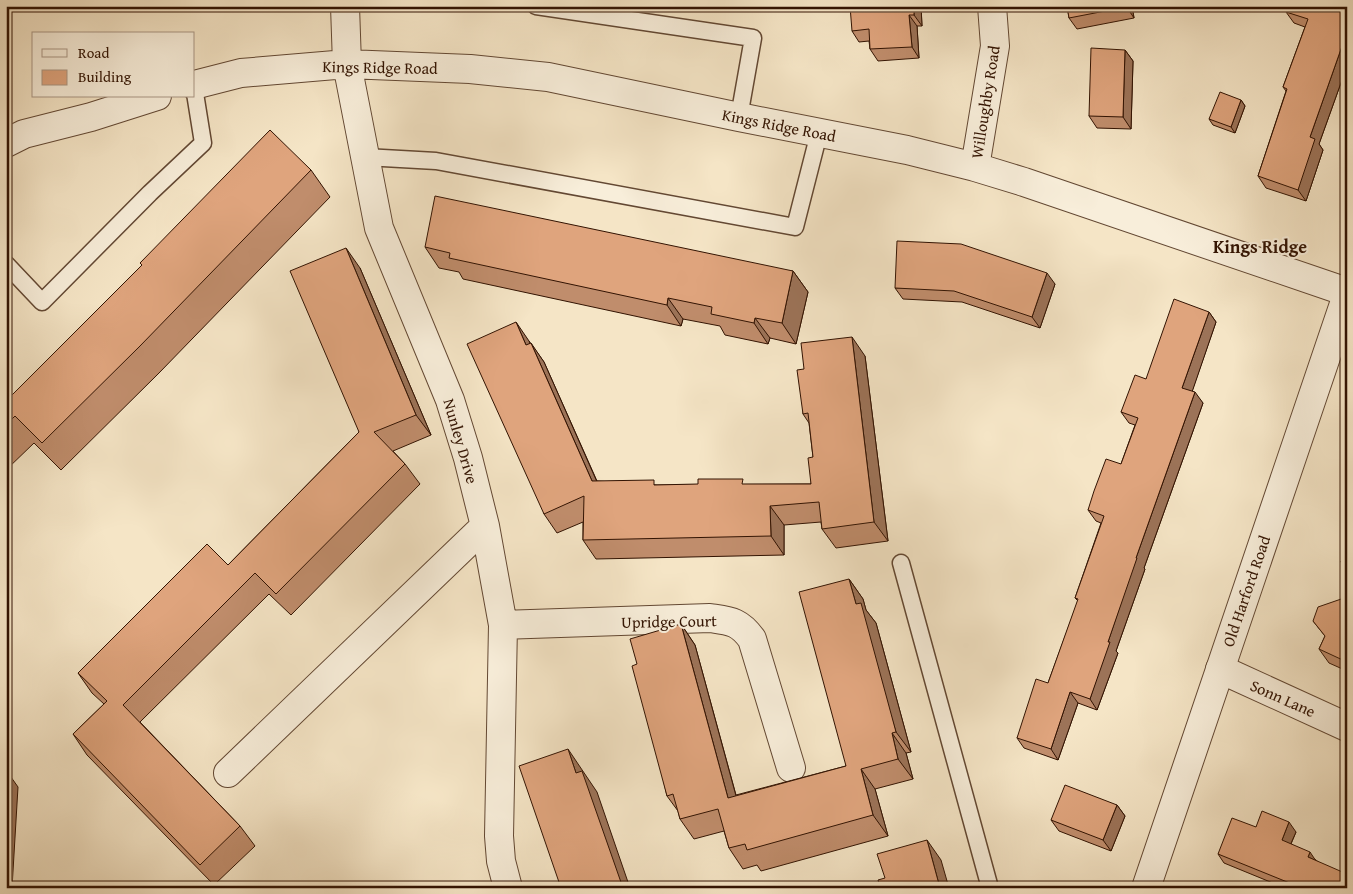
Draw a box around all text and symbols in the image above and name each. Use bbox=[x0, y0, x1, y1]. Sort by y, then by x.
legend bbox=[32, 32, 195, 98]
text: Road bbox=[78, 42, 109, 63]
street label: Willoughby Road bbox=[964, 43, 1006, 160]
street label: Kings Ridge Road bbox=[322, 54, 438, 80]
text: Building bbox=[78, 66, 132, 87]
street label: Kings Ridge Road bbox=[720, 102, 838, 148]
district label: Kings Ridge bbox=[1213, 233, 1307, 260]
street label: Nunley Drive bbox=[437, 396, 485, 486]
street label: Old Harford Road bbox=[1216, 532, 1276, 650]
street label: Upridge Court bbox=[621, 608, 717, 634]
street label: Sonn Lane bbox=[1246, 673, 1320, 723]

